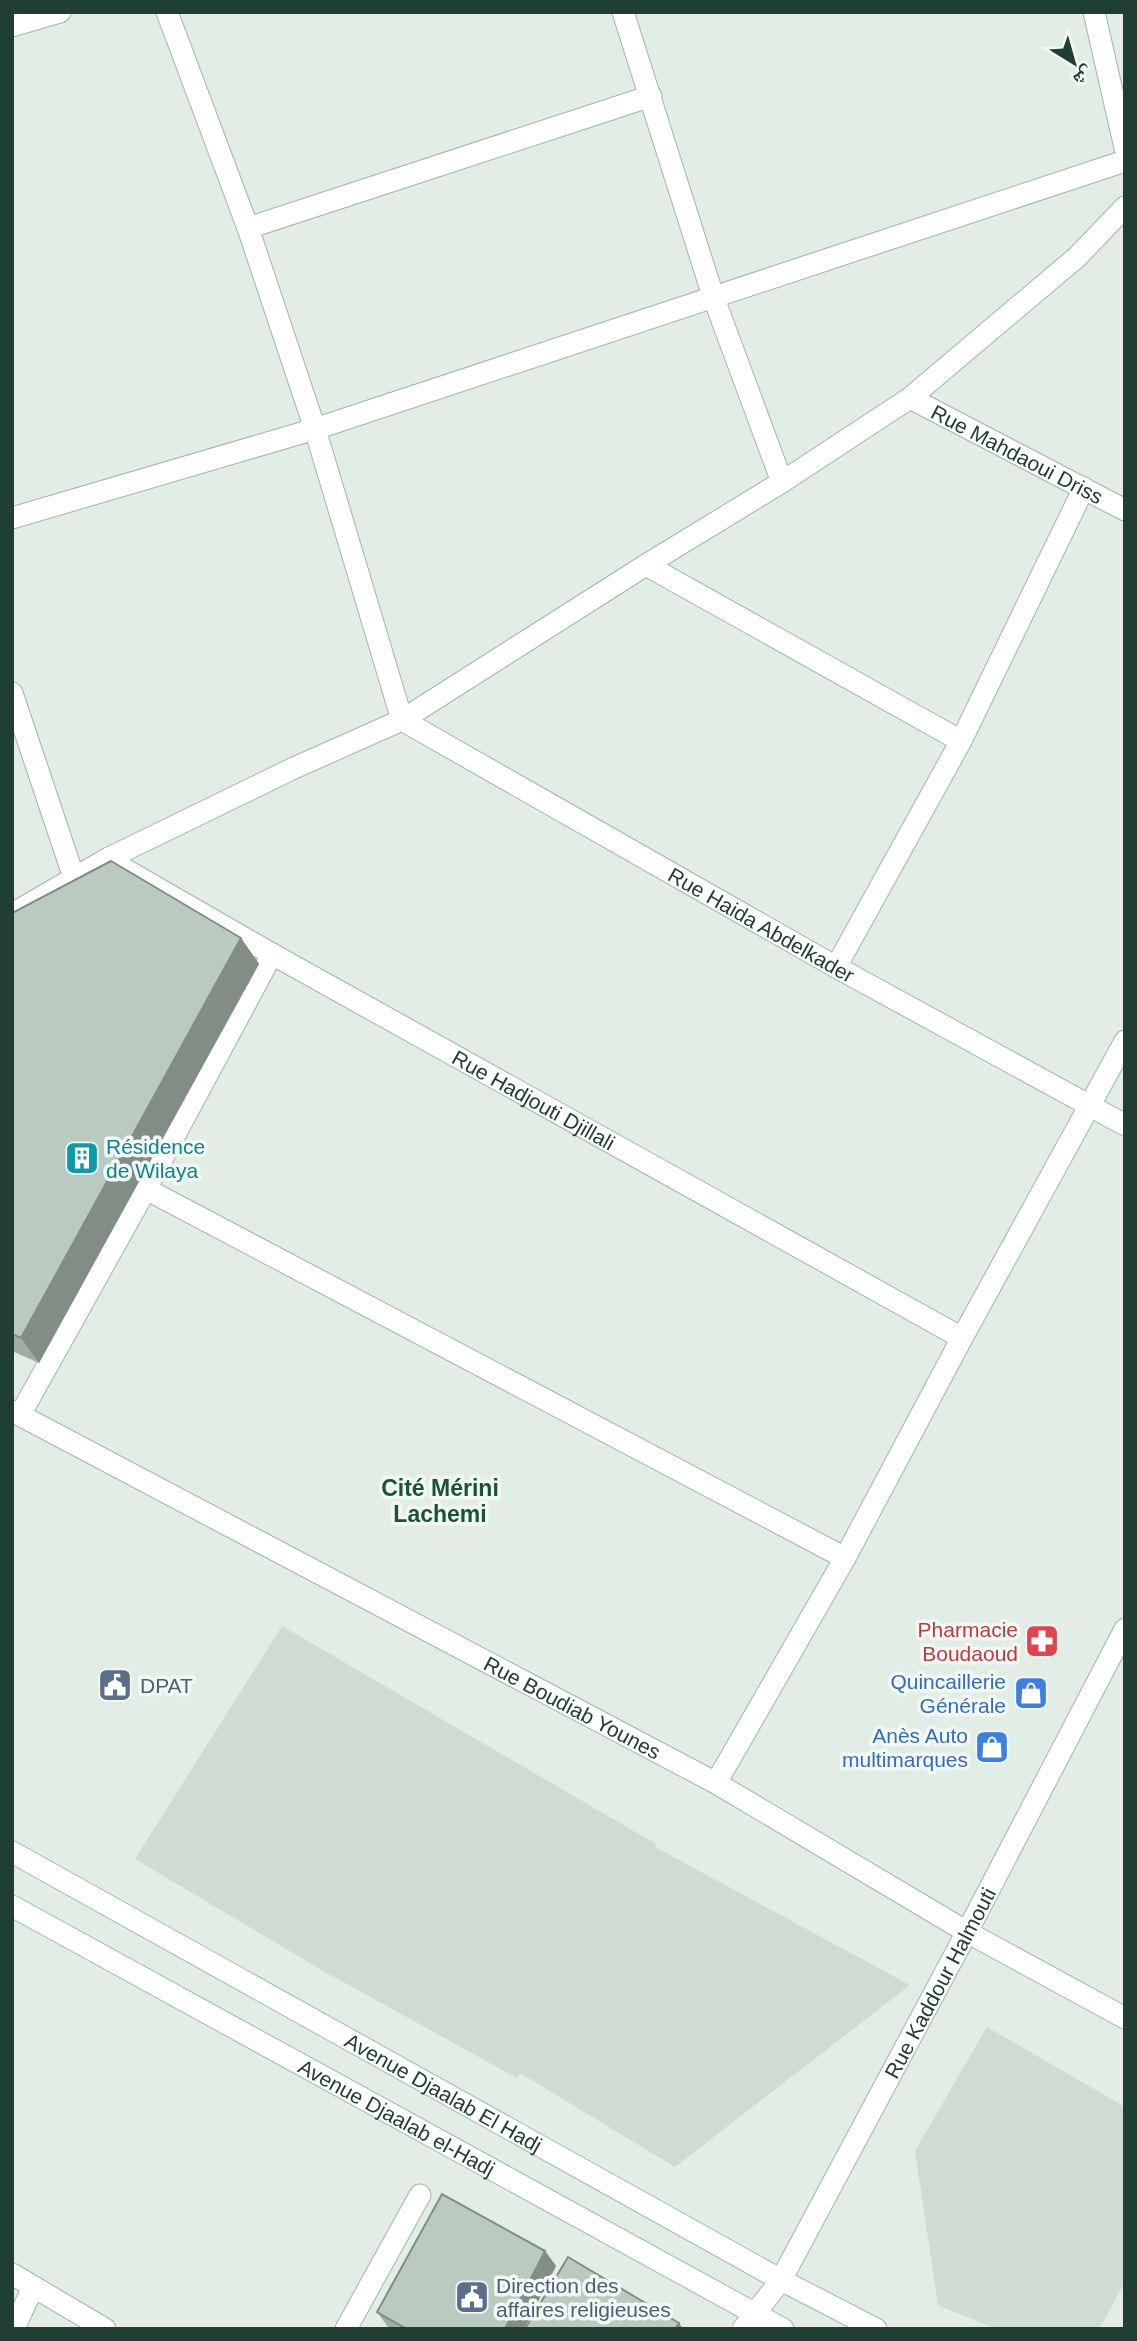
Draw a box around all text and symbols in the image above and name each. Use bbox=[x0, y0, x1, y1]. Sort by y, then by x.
north arrow bbox=[1039, 28, 1109, 98]
text: ش bbox=[1069, 61, 1098, 91]
street label: Rue Mahdaoui Driss bbox=[928, 400, 1107, 508]
street label: Rue Haida Abdelkader bbox=[664, 863, 859, 986]
street label: Rue Hadjouti Djillali bbox=[449, 1045, 619, 1154]
place label: Résidence de Wilaya bbox=[106, 1135, 205, 1182]
building icon: Résidence de Wilaya bbox=[63, 1139, 101, 1177]
district label: Cité Mérini Lachemi bbox=[381, 1475, 499, 1527]
place label: Pharmacie Boudaoud bbox=[918, 1618, 1018, 1665]
pharmacy icon: Pharmacie Boudaoud bbox=[1023, 1622, 1061, 1660]
street label: Rue Boudiab Younes bbox=[480, 1651, 665, 1763]
public building icon: DPAT bbox=[96, 1666, 134, 1704]
place label: Quincaillerie Générale bbox=[890, 1670, 1006, 1717]
place label: DPAT bbox=[140, 1674, 193, 1697]
shop icon: Quincaillerie Générale bbox=[1012, 1674, 1050, 1712]
place label: Anès Auto multimarques bbox=[842, 1724, 968, 1771]
shop icon: Anès Auto multimarques bbox=[973, 1728, 1011, 1766]
street label: Rue Kaddour Halmouti bbox=[880, 1883, 1000, 2082]
street label: Avenue Djaalab El Hadj bbox=[341, 2028, 546, 2156]
street label: Avenue Djaalab el-Hadj bbox=[295, 2054, 499, 2180]
place label: Direction des affaires religieuses bbox=[496, 2274, 671, 2321]
public building icon: Direction des affaires religieuses bbox=[453, 2278, 491, 2316]

